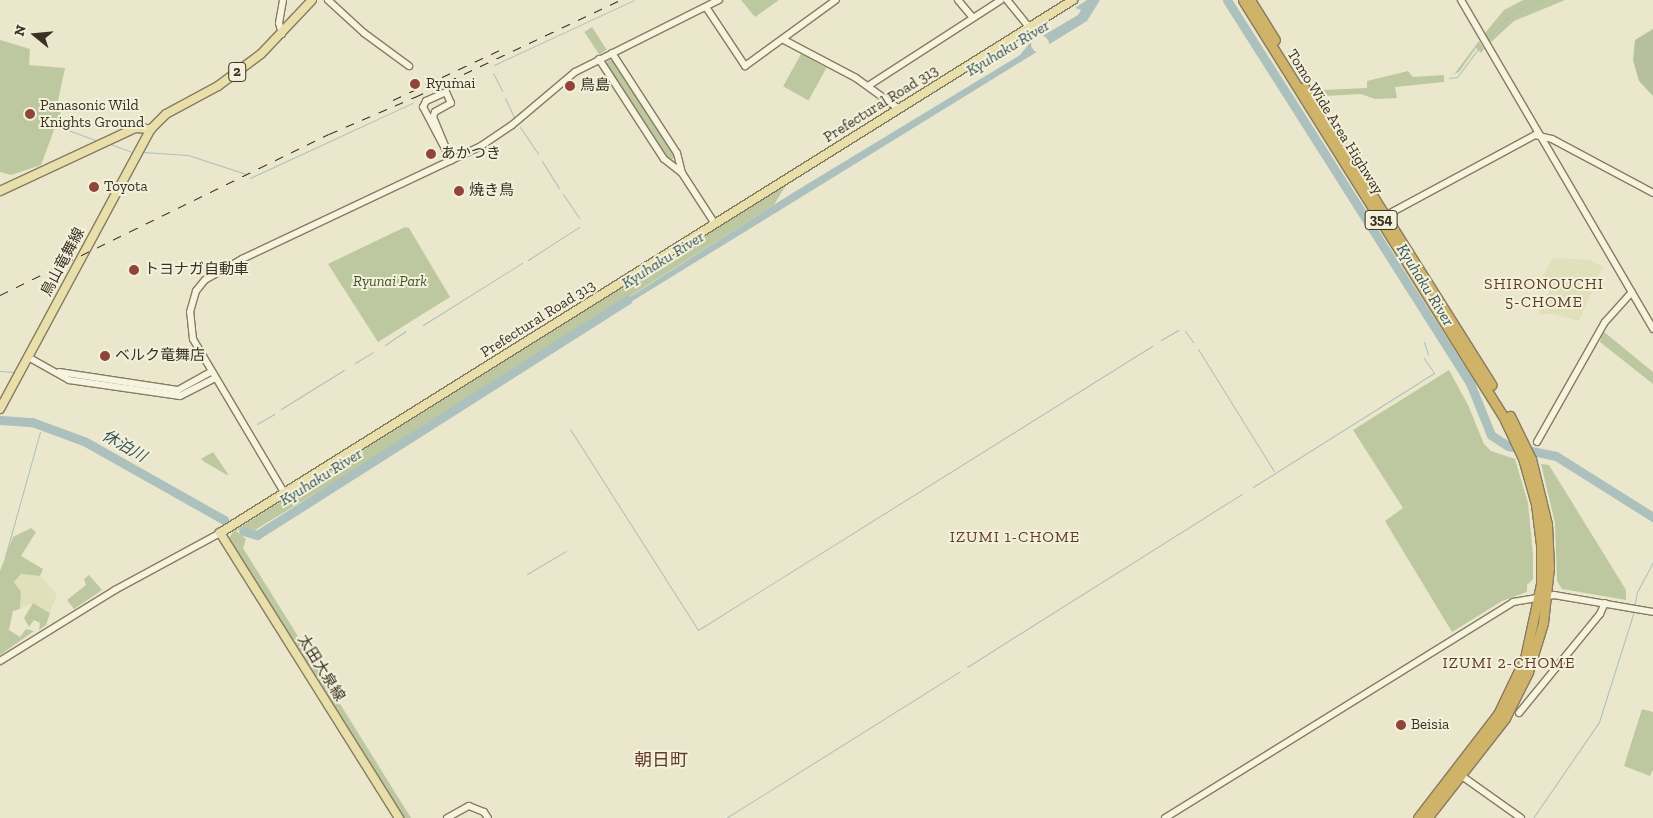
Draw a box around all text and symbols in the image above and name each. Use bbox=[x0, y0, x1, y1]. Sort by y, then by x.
north arrow bbox=[10, 10, 60, 60]
water label: Kyuhaku River bbox=[963, 16, 1053, 80]
text: N bbox=[10, 23, 30, 38]
street label: Tomo Wide Area Highway bbox=[1283, 46, 1387, 198]
road number: 2 bbox=[227, 61, 247, 84]
street label: Prefectural Road 313 bbox=[820, 61, 942, 147]
place label: Ryumai bbox=[426, 75, 476, 93]
marker: Ryumai bbox=[408, 77, 422, 91]
place label: 鳥島 bbox=[580, 77, 610, 95]
marker: 鳥島 bbox=[564, 80, 576, 92]
place label: Panasonic Wild Knights Ground bbox=[40, 96, 144, 131]
marker: Panasonic Wild Knights Ground bbox=[24, 108, 36, 120]
place label: あかつき bbox=[441, 145, 501, 163]
marker: あかつき bbox=[425, 148, 437, 160]
place label: Toyota bbox=[104, 178, 148, 196]
marker: Toyota bbox=[88, 181, 100, 193]
place label: 焼き鳥 bbox=[469, 182, 514, 200]
marker: 焼き鳥 bbox=[453, 185, 465, 197]
road number: 354 bbox=[1364, 208, 1398, 232]
street label: 鳥山竜舞線 bbox=[37, 225, 89, 299]
water label: Kyuhaku River bbox=[618, 227, 708, 293]
water label: Kyuhaku River bbox=[1392, 240, 1458, 330]
place label: トヨナガ自動車 bbox=[144, 261, 249, 279]
marker: トヨナガ自動車 bbox=[128, 264, 140, 276]
park label: Ryunai Park bbox=[353, 273, 427, 291]
district label: SHIRONOUCHI 5-CHOME bbox=[1483, 274, 1605, 312]
street label: Prefectural Road 313 bbox=[477, 276, 599, 362]
place label: ベルク竜舞店 bbox=[115, 347, 205, 365]
marker: ベルク竜舞店 bbox=[99, 350, 111, 362]
water label: 休泊川 bbox=[98, 426, 150, 466]
water label: Kyuhaku River bbox=[276, 444, 366, 510]
district label: IZUMI 1-CHOME bbox=[948, 527, 1082, 547]
street label: 太田大泉線 bbox=[293, 631, 349, 705]
district label: IZUMI 2-CHOME bbox=[1441, 653, 1577, 673]
place label: Beisia bbox=[1411, 716, 1449, 734]
marker: Beisia bbox=[1395, 719, 1407, 731]
district label: 朝日町 bbox=[634, 749, 688, 771]

